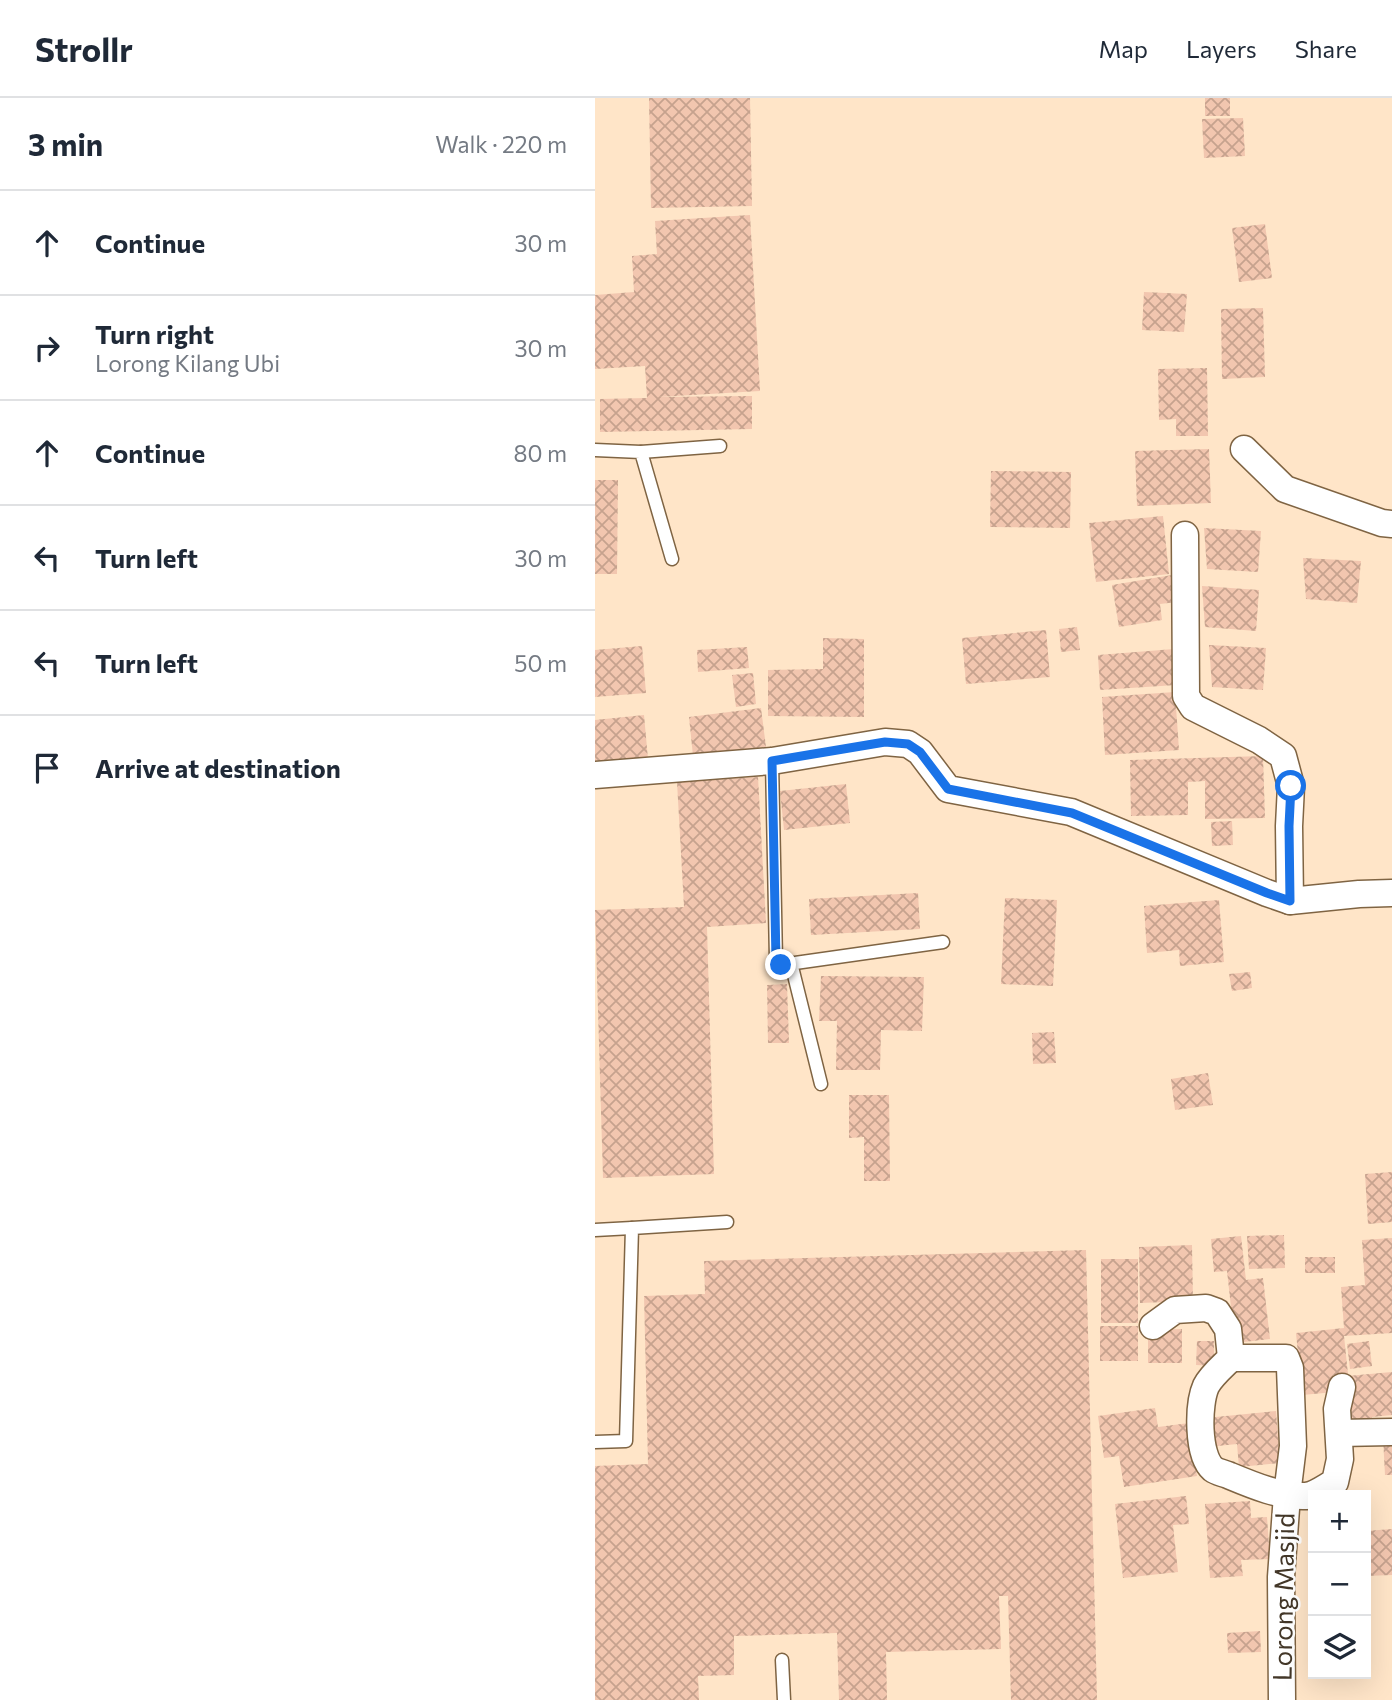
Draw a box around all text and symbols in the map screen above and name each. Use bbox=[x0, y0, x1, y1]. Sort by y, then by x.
text: Strollr bbox=[35, 28, 133, 69]
text: Map bbox=[1099, 34, 1148, 63]
text: Layers bbox=[1186, 34, 1257, 63]
text: Share bbox=[1295, 34, 1357, 63]
text: 3 min bbox=[28, 125, 103, 162]
text: Walk · 220 m bbox=[435, 130, 567, 158]
icon: ahead bbox=[28, 224, 66, 262]
text: Continue bbox=[95, 227, 205, 258]
text: 30 m bbox=[514, 229, 567, 257]
text: Turn right bbox=[95, 318, 214, 349]
icon: right bbox=[28, 329, 66, 367]
text: 30 m bbox=[514, 334, 567, 362]
text: Lorong Kilang Ubi bbox=[95, 349, 280, 377]
icon: ahead bbox=[28, 434, 66, 472]
text: Continue bbox=[95, 437, 205, 468]
text: 80 m bbox=[514, 439, 567, 467]
icon: left bbox=[28, 539, 66, 577]
text: Turn left bbox=[95, 542, 198, 573]
text: 30 m bbox=[514, 544, 567, 572]
icon: left bbox=[28, 644, 66, 682]
text: Turn left bbox=[95, 647, 198, 678]
text: 50 m bbox=[514, 649, 567, 677]
icon: arrive bbox=[28, 749, 66, 787]
text: Arrive at destination bbox=[95, 752, 341, 783]
route start bbox=[1275, 770, 1306, 801]
route end bbox=[765, 949, 796, 980]
map controls bbox=[1308, 1490, 1371, 1679]
button: + bbox=[1308, 1490, 1371, 1553]
street label: Lorong Masjid bbox=[1266, 1513, 1299, 1681]
button: − bbox=[1308, 1553, 1371, 1616]
button: layers bbox=[1308, 1616, 1371, 1679]

